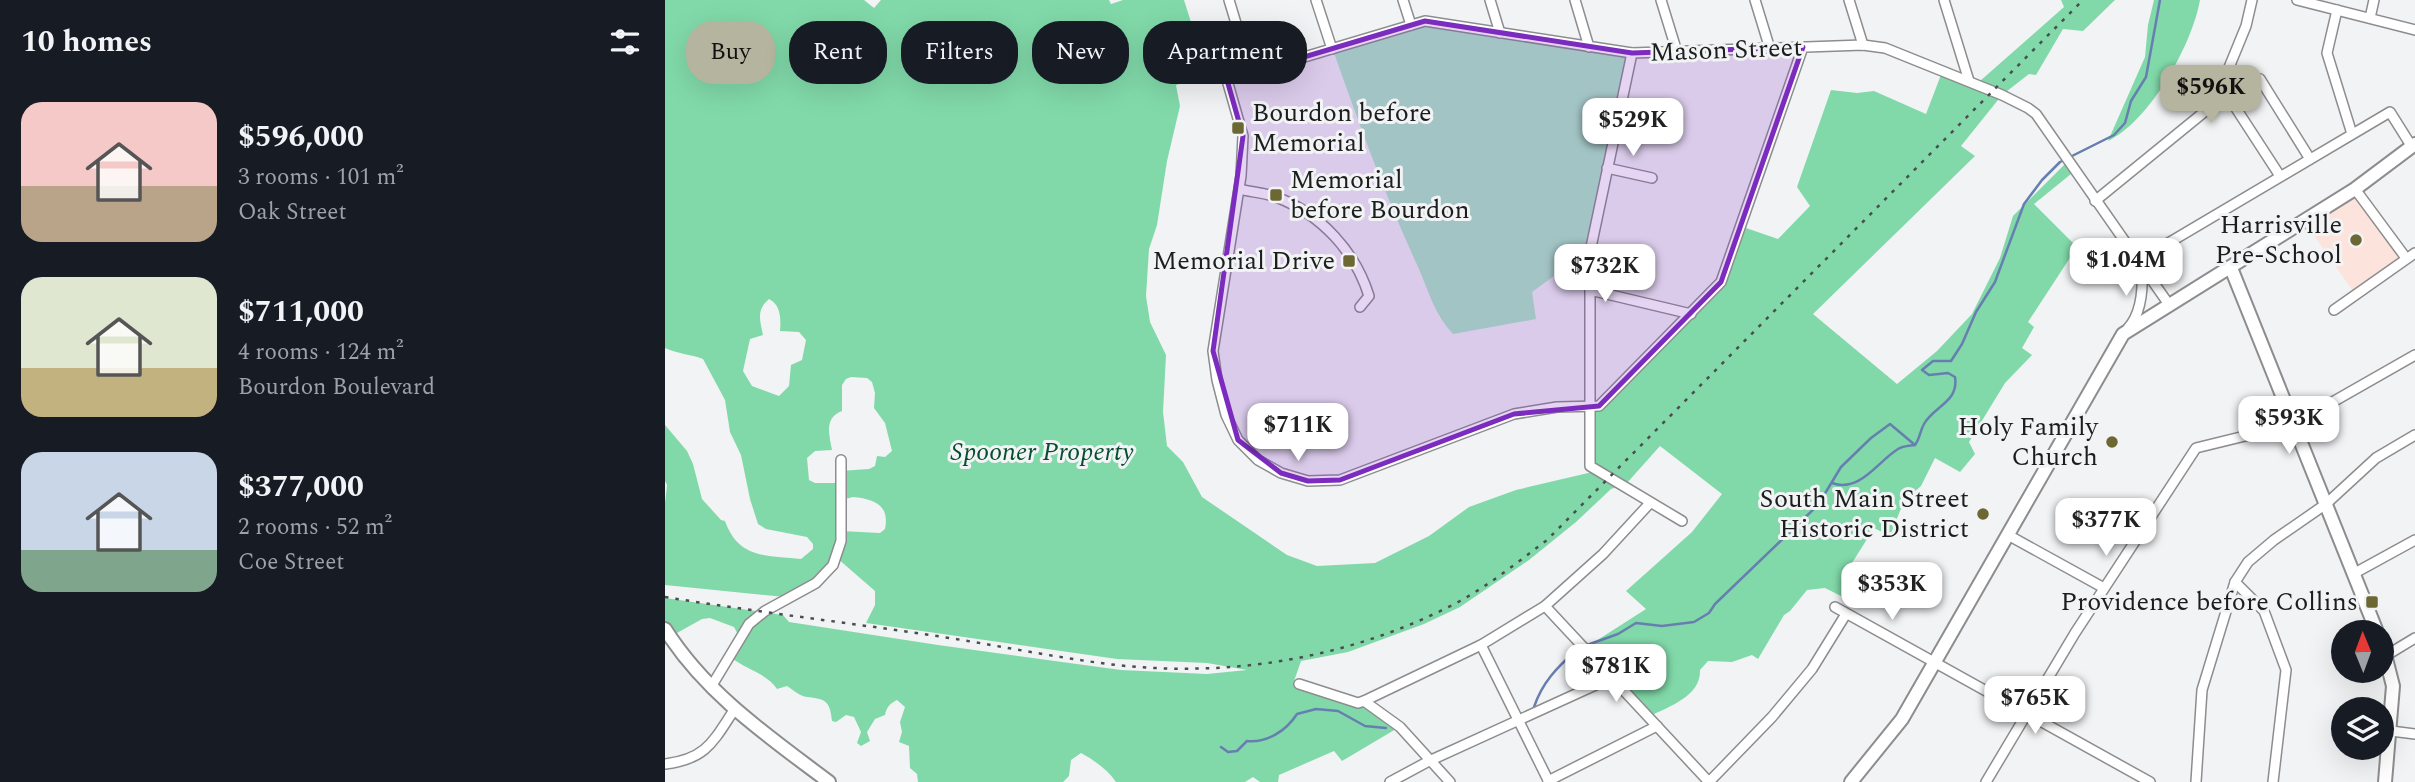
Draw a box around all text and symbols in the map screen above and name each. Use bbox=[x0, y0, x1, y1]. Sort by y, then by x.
text: 10 homes bbox=[21, 19, 152, 65]
chip: Buy bbox=[686, 21, 775, 84]
chip: Rent bbox=[789, 21, 887, 84]
chip: Filters bbox=[901, 21, 1018, 84]
chip: New bbox=[1032, 21, 1129, 84]
chip: Apartment bbox=[1143, 21, 1307, 84]
icon: filters bbox=[606, 23, 644, 61]
street label: Mason Street bbox=[1649, 27, 1803, 73]
pin: $596K bbox=[2162, 66, 2260, 125]
text: $596K bbox=[2176, 70, 2246, 105]
place label: Bourdon before Memorial bbox=[1252, 93, 1432, 163]
pin: $529K bbox=[1584, 99, 1682, 158]
text: $529K bbox=[1598, 103, 1668, 138]
text: $596,000 bbox=[238, 114, 364, 160]
marker: Bourdon before Memorial bbox=[1230, 120, 1246, 136]
icon: home bbox=[77, 130, 161, 214]
text: 3 rooms · 101 m² bbox=[238, 160, 404, 195]
place label: Memorial before Bourdon bbox=[1290, 160, 1470, 230]
marker: Memorial before Bourdon bbox=[1268, 187, 1284, 203]
text: Oak Street bbox=[238, 195, 347, 230]
place label: Harrisville Pre-School bbox=[2215, 205, 2342, 275]
marker: Harrisville Pre-School bbox=[2348, 232, 2364, 248]
pin: $1.04M bbox=[2069, 238, 2183, 298]
place label: Memorial Drive bbox=[1152, 241, 1335, 281]
text: $1.04M bbox=[2086, 243, 2166, 278]
pin: $732K bbox=[1556, 244, 1654, 304]
text: $732K bbox=[1570, 249, 1640, 284]
marker: Memorial Drive bbox=[1341, 253, 1357, 269]
text: $711,000 bbox=[238, 289, 364, 335]
icon: home bbox=[77, 305, 161, 389]
text: 4 rooms · 124 m² bbox=[238, 335, 404, 370]
text: Bourdon Boulevard bbox=[238, 370, 435, 405]
pin: $593K bbox=[2240, 396, 2338, 456]
text: $593K bbox=[2254, 401, 2324, 436]
pin: $711K bbox=[1249, 404, 1347, 463]
place label: Holy Family Church bbox=[1958, 407, 2100, 477]
text: $711K bbox=[1263, 408, 1333, 443]
park label: Spooner Property bbox=[950, 432, 1134, 472]
marker: Holy Family Church bbox=[2104, 434, 2120, 450]
text: $377,000 bbox=[238, 464, 364, 510]
place label: South Main Street Historic District bbox=[1760, 479, 1969, 549]
icon: home bbox=[77, 480, 161, 564]
pin: $377K bbox=[2057, 498, 2155, 558]
text: $377K bbox=[2071, 503, 2141, 538]
marker: South Main Street Historic District bbox=[1975, 506, 1991, 522]
text: 2 rooms · 52 m² bbox=[238, 510, 392, 545]
text: Coe Street bbox=[238, 545, 344, 580]
pin: $353K bbox=[1843, 562, 1941, 622]
text: $353K bbox=[1857, 567, 1927, 602]
place label: Providence before Collins bbox=[2061, 582, 2358, 622]
marker: Providence before Collins bbox=[2364, 594, 2380, 610]
north arrow bbox=[2331, 620, 2394, 682]
map controls bbox=[2331, 620, 2394, 760]
pin: $781K bbox=[1567, 644, 1665, 704]
text: $781K bbox=[1581, 649, 1651, 684]
pin: $765K bbox=[1986, 676, 2084, 736]
text: $765K bbox=[2000, 681, 2070, 716]
button: layers bbox=[2331, 697, 2394, 760]

